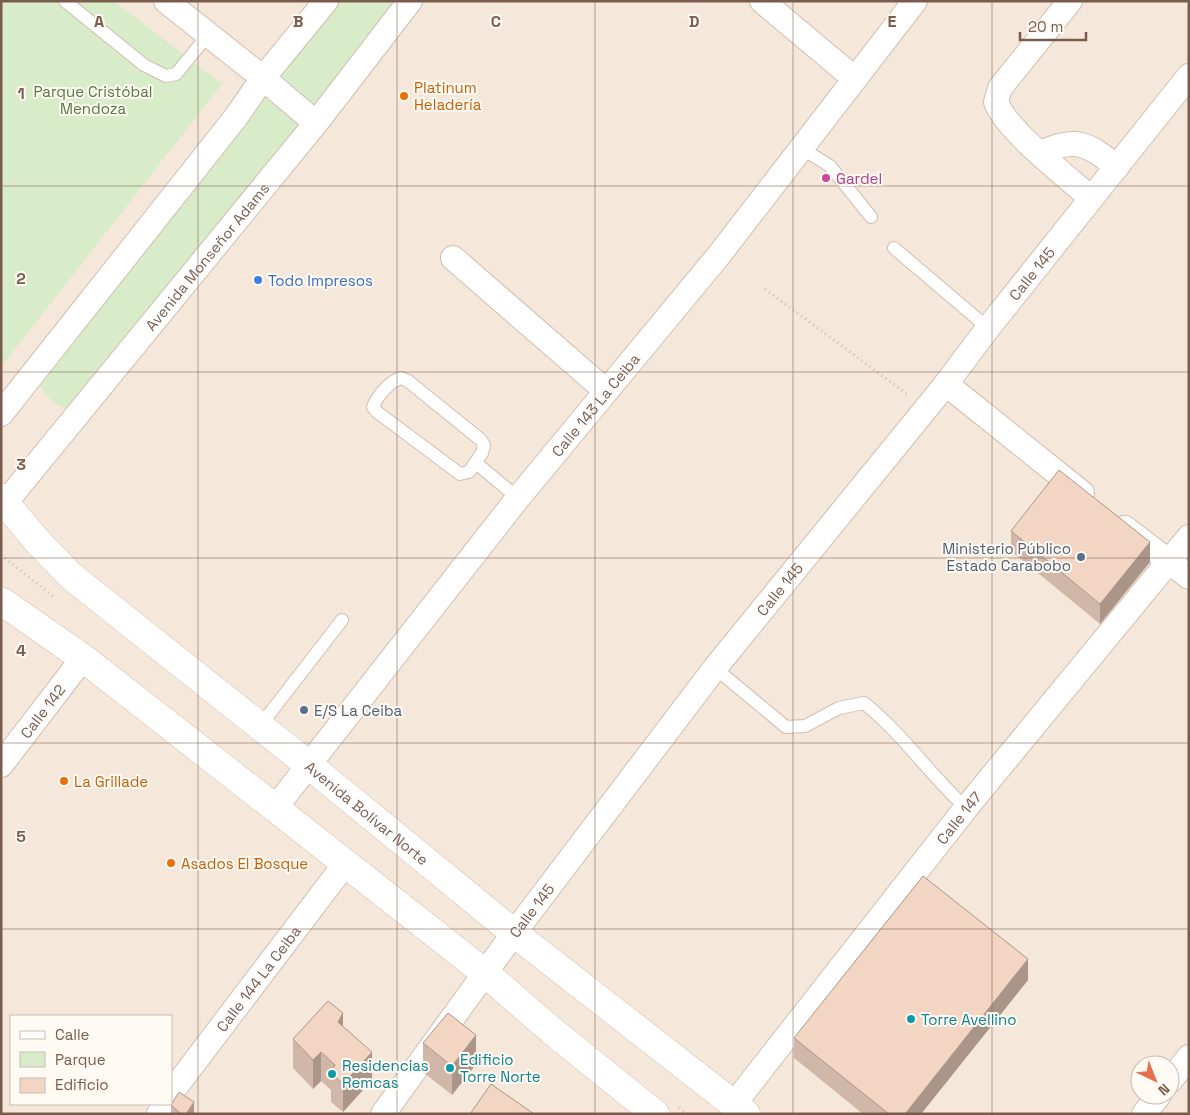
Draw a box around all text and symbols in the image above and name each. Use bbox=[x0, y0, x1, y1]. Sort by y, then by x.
scale bar bbox=[1020, 10, 1086, 42]
text: A bbox=[94, 11, 104, 32]
text: B bbox=[293, 11, 303, 32]
text: C bbox=[491, 11, 501, 32]
text: D bbox=[689, 11, 699, 32]
text: E bbox=[888, 11, 897, 32]
text: 20 m bbox=[1028, 17, 1063, 36]
place label: Platinum Heladería bbox=[414, 78, 482, 114]
park label: Parque Cristóbal Mendoza bbox=[34, 82, 152, 118]
text: 1 bbox=[17, 83, 25, 104]
marker: Platinum Heladería bbox=[398, 90, 410, 102]
place label: Gardel bbox=[836, 169, 882, 188]
marker: Gardel bbox=[820, 172, 832, 184]
street label: Avenida Monseñor Adams bbox=[141, 179, 273, 334]
street label: Calle 145 bbox=[1004, 243, 1059, 304]
text: 2 bbox=[16, 268, 26, 289]
place label: Todo Impresos bbox=[268, 271, 373, 290]
marker: Todo Impresos bbox=[252, 274, 264, 286]
street label: Calle 143 La Ceiba bbox=[547, 349, 644, 460]
text: 3 bbox=[16, 454, 26, 475]
place label: Ministerio Público Estado Carabobo bbox=[942, 539, 1071, 575]
marker: Ministerio Público Estado Carabobo bbox=[1075, 551, 1087, 563]
street label: Calle 145 bbox=[752, 558, 807, 619]
text: 4 bbox=[16, 640, 26, 661]
street label: Calle 142 bbox=[16, 680, 69, 742]
place label: E/S La Ceiba bbox=[314, 701, 403, 720]
marker: E/S La Ceiba bbox=[298, 704, 310, 716]
street label: Avenida Bolívar Norte bbox=[302, 757, 433, 869]
place label: La Grillade bbox=[74, 772, 148, 791]
marker: La Grillade bbox=[58, 775, 70, 787]
street label: Calle 147 bbox=[932, 787, 985, 848]
text: 5 bbox=[16, 826, 26, 847]
place label: Asados El Bosque bbox=[181, 854, 308, 873]
marker: Asados El Bosque bbox=[165, 857, 177, 869]
street label: Calle 145 bbox=[505, 879, 558, 941]
street label: Calle 144 La Ceiba bbox=[212, 921, 305, 1035]
place label: Torre Avellino bbox=[921, 1010, 1017, 1029]
marker: Torre Avellino bbox=[905, 1013, 917, 1025]
legend bbox=[10, 1015, 172, 1105]
text: Calle bbox=[55, 1025, 90, 1044]
text: Parque bbox=[55, 1050, 106, 1069]
place label: Edificio Torre Norte bbox=[460, 1050, 541, 1086]
north arrow bbox=[1130, 1055, 1180, 1105]
place label: Residencias Remcas bbox=[342, 1056, 429, 1092]
marker: Edificio Torre Norte bbox=[444, 1062, 456, 1074]
marker: Residencias Remcas bbox=[326, 1068, 338, 1080]
text: Edificio bbox=[55, 1075, 109, 1094]
text: N bbox=[1154, 1080, 1173, 1099]

